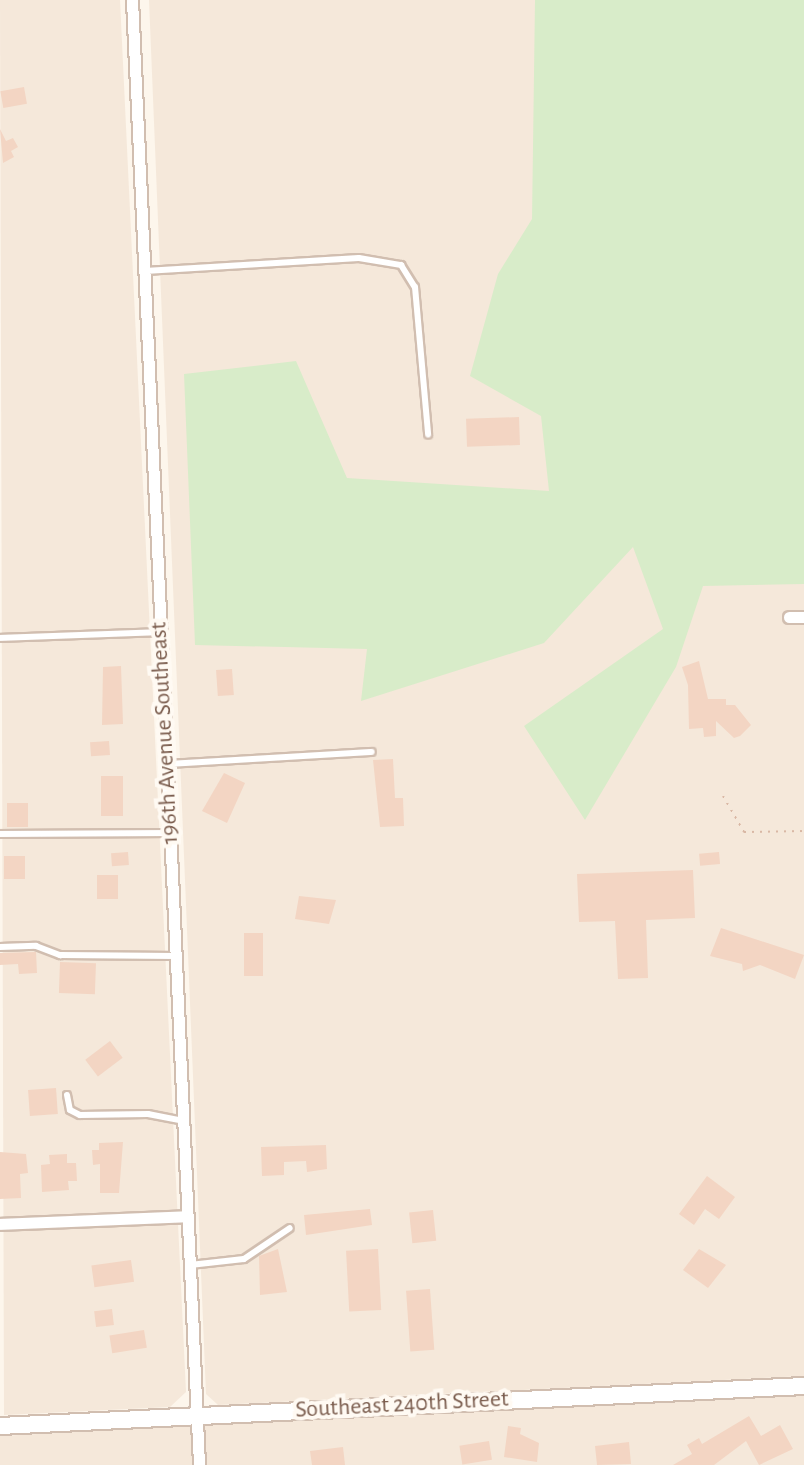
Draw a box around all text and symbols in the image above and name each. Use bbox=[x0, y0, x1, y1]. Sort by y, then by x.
street label: 196th Avenue Southeast bbox=[145, 621, 185, 845]
street label: Southeast 240th Street bbox=[295, 1385, 509, 1425]

